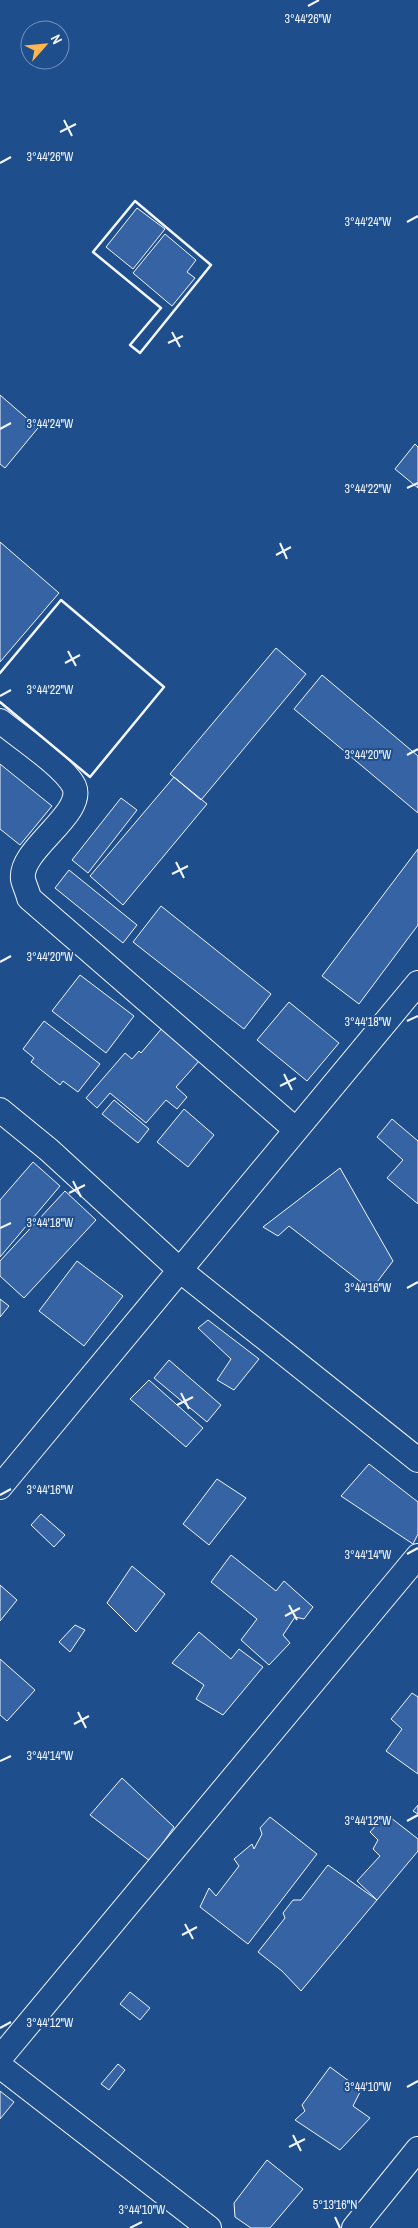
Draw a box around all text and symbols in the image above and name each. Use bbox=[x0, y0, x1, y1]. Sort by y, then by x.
text: 3°44'26"W bbox=[285, 11, 332, 27]
north arrow bbox=[20, 20, 70, 70]
text: N bbox=[47, 31, 66, 47]
text: 3°44'26"W bbox=[27, 149, 74, 165]
text: 3°44'24"W bbox=[345, 214, 392, 230]
text: 3°44'24"W bbox=[27, 416, 74, 432]
text: 3°44'22"W bbox=[345, 481, 392, 497]
text: 3°44'22"W bbox=[27, 682, 74, 698]
text: 3°44'20"W bbox=[345, 747, 392, 763]
text: 3°44'20"W bbox=[27, 949, 74, 965]
text: 3°44'18"W bbox=[345, 1014, 392, 1030]
text: 3°44'18"W bbox=[27, 1215, 74, 1231]
text: 3°44'16"W bbox=[345, 1280, 392, 1296]
text: 3°44'16"W bbox=[27, 1482, 74, 1498]
text: 3°44'14"W bbox=[345, 1547, 392, 1563]
text: 3°44'14"W bbox=[27, 1748, 74, 1764]
text: 3°44'12"W bbox=[345, 1813, 392, 1829]
text: 3°44'12"W bbox=[27, 2015, 74, 2031]
text: 3°44'10"W bbox=[345, 2079, 392, 2095]
text: 5°13'16"N bbox=[313, 2197, 357, 2213]
text: 3°44'10"W bbox=[119, 2202, 166, 2218]

